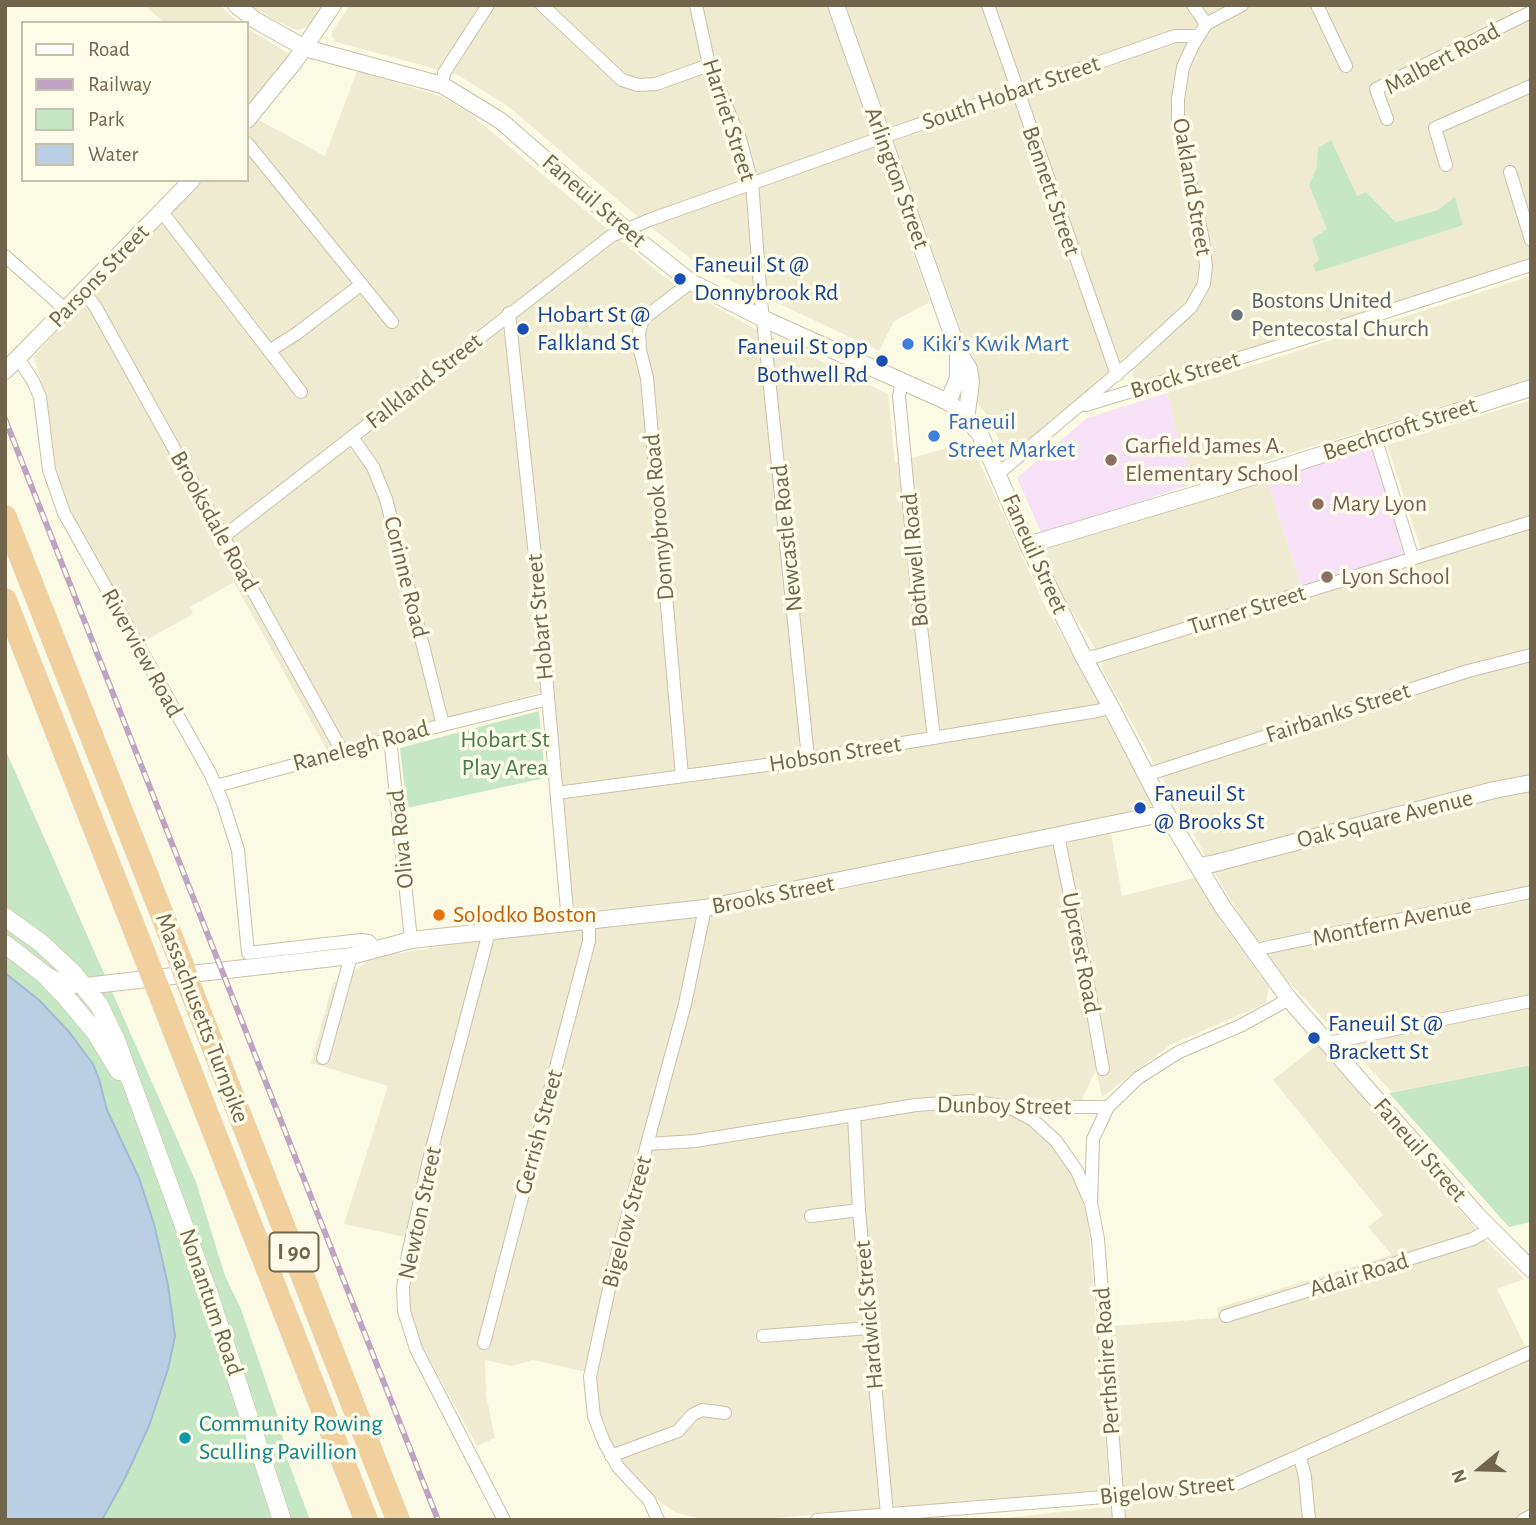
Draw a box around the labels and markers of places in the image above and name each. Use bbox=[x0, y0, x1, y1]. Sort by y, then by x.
place label: Faneuil St @ Donnybrook Rd bbox=[694, 251, 839, 307]
marker: Faneuil St @ Donnybrook Rd bbox=[672, 271, 688, 287]
place label: Bostons United Pentecostal Church bbox=[1251, 287, 1429, 343]
place label: Hobart St @ Falkland St bbox=[537, 301, 650, 357]
marker: Bostons United Pentecostal Church bbox=[1229, 307, 1245, 323]
marker: Hobart St @ Falkland St bbox=[515, 321, 531, 337]
place label: Kiki's Kwik Mart bbox=[922, 330, 1069, 358]
place label: Faneuil St opp Bothwell Rd bbox=[737, 333, 868, 389]
marker: Kiki's Kwik Mart bbox=[900, 336, 916, 352]
marker: Faneuil St opp Bothwell Rd bbox=[874, 353, 890, 369]
place label: Faneuil Street Market bbox=[948, 408, 1075, 464]
marker: Faneuil Street Market bbox=[926, 428, 942, 444]
place label: Garfield James A. Elementary School bbox=[1125, 432, 1299, 488]
marker: Garfield James A. Elementary School bbox=[1103, 452, 1119, 468]
place label: Mary Lyon bbox=[1332, 490, 1427, 518]
marker: Mary Lyon bbox=[1310, 496, 1326, 512]
place label: Lyon School bbox=[1341, 563, 1450, 591]
marker: Lyon School bbox=[1319, 569, 1335, 585]
place label: Faneuil St @ Brooks St bbox=[1154, 780, 1264, 836]
marker: Faneuil St @ Brooks St bbox=[1132, 800, 1148, 816]
place label: Solodko Boston bbox=[453, 901, 597, 929]
marker: Solodko Boston bbox=[431, 907, 447, 923]
place label: Faneuil St @ Brackett St bbox=[1328, 1010, 1443, 1066]
marker: Faneuil St @ Brackett St bbox=[1306, 1030, 1322, 1046]
place label: Community Rowing Sculling Pavillion bbox=[199, 1410, 383, 1466]
marker: Community Rowing Sculling Pavillion bbox=[177, 1430, 193, 1446]

